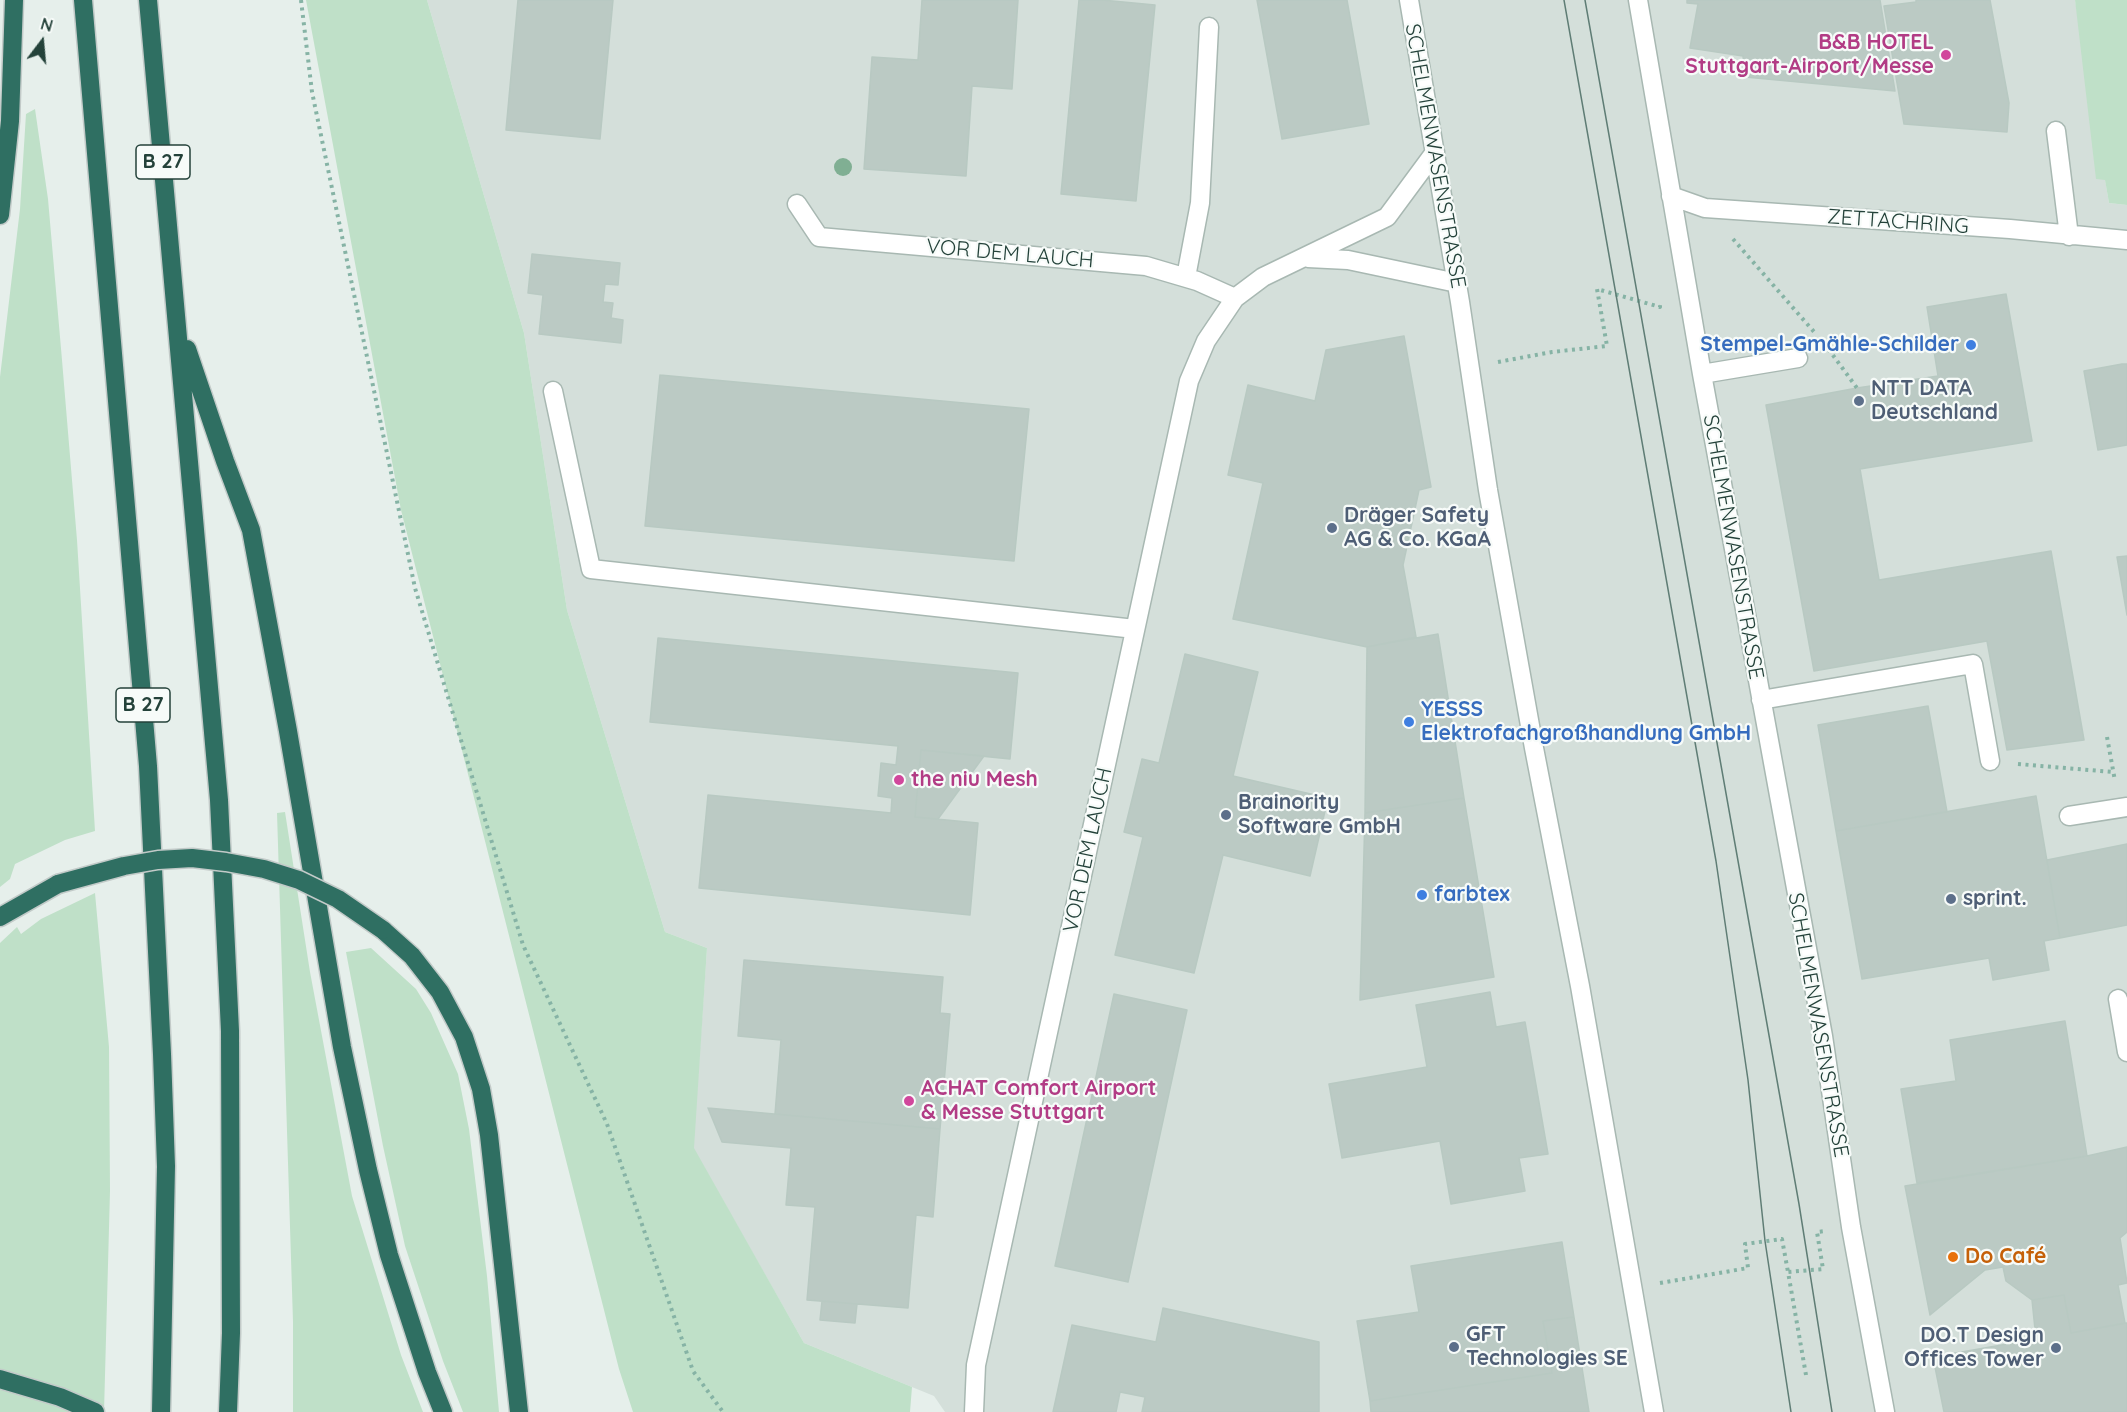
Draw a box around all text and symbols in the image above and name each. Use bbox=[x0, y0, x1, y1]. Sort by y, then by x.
north arrow bbox=[12, 12, 72, 72]
text: N bbox=[39, 13, 55, 36]
street label: SCHELMENWASENSTRASSE bbox=[1399, 22, 1471, 290]
place label: B&B HOTEL Stuttgart-Airport/Messe bbox=[1685, 30, 1934, 80]
marker: B&B HOTEL Stuttgart-Airport/Messe bbox=[1939, 48, 1953, 62]
road number: B 27 bbox=[136, 145, 190, 179]
street label: ZETTACHRING bbox=[1826, 204, 1970, 240]
street label: VOR DEM LAUCH bbox=[925, 234, 1095, 274]
place label: Stempel-Gmähle-Schilder bbox=[1700, 332, 1959, 358]
marker: Stempel-Gmähle-Schilder bbox=[1964, 338, 1978, 352]
place label: NTT DATA Deutschland bbox=[1871, 376, 1998, 426]
marker: NTT DATA Deutschland bbox=[1852, 394, 1866, 408]
street label: SCHELMENWASENSTRASSE bbox=[1697, 413, 1769, 681]
place label: Dräger Safety AG & Co. KGaA bbox=[1344, 503, 1491, 553]
marker: Dräger Safety AG & Co. KGaA bbox=[1325, 521, 1339, 535]
road number: B 27 bbox=[116, 688, 170, 722]
place label: YESSS Elektrofachgroßhandlung GmbH bbox=[1421, 697, 1751, 747]
marker: YESSS Elektrofachgroßhandlung GmbH bbox=[1402, 715, 1416, 729]
street label: VOR DEM LAUCH bbox=[1058, 765, 1118, 935]
place label: the niu Mesh bbox=[911, 767, 1038, 793]
marker: the niu Mesh bbox=[892, 773, 906, 787]
place label: Brainority Software GmbH bbox=[1238, 790, 1401, 840]
marker: Brainority Software GmbH bbox=[1219, 808, 1233, 822]
place label: farbtex bbox=[1434, 882, 1510, 908]
place label: sprint. bbox=[1963, 886, 2027, 912]
marker: farbtex bbox=[1415, 888, 1429, 902]
street label: SCHELMENWASENSTRASSE bbox=[1782, 891, 1854, 1159]
marker: sprint. bbox=[1944, 892, 1958, 906]
place label: ACHAT Comfort Airport & Messe Stuttgart bbox=[921, 1076, 1156, 1126]
marker: ACHAT Comfort Airport & Messe Stuttgart bbox=[902, 1094, 916, 1108]
place label: Do Café bbox=[1965, 1244, 2046, 1270]
marker: Do Café bbox=[1946, 1250, 1960, 1264]
place label: GFT Technologies SE bbox=[1466, 1322, 1628, 1372]
place label: DO.T Design Offices Tower bbox=[1904, 1323, 2044, 1373]
marker: GFT Technologies SE bbox=[1447, 1340, 1461, 1354]
marker: DO.T Design Offices Tower bbox=[2049, 1341, 2063, 1355]

